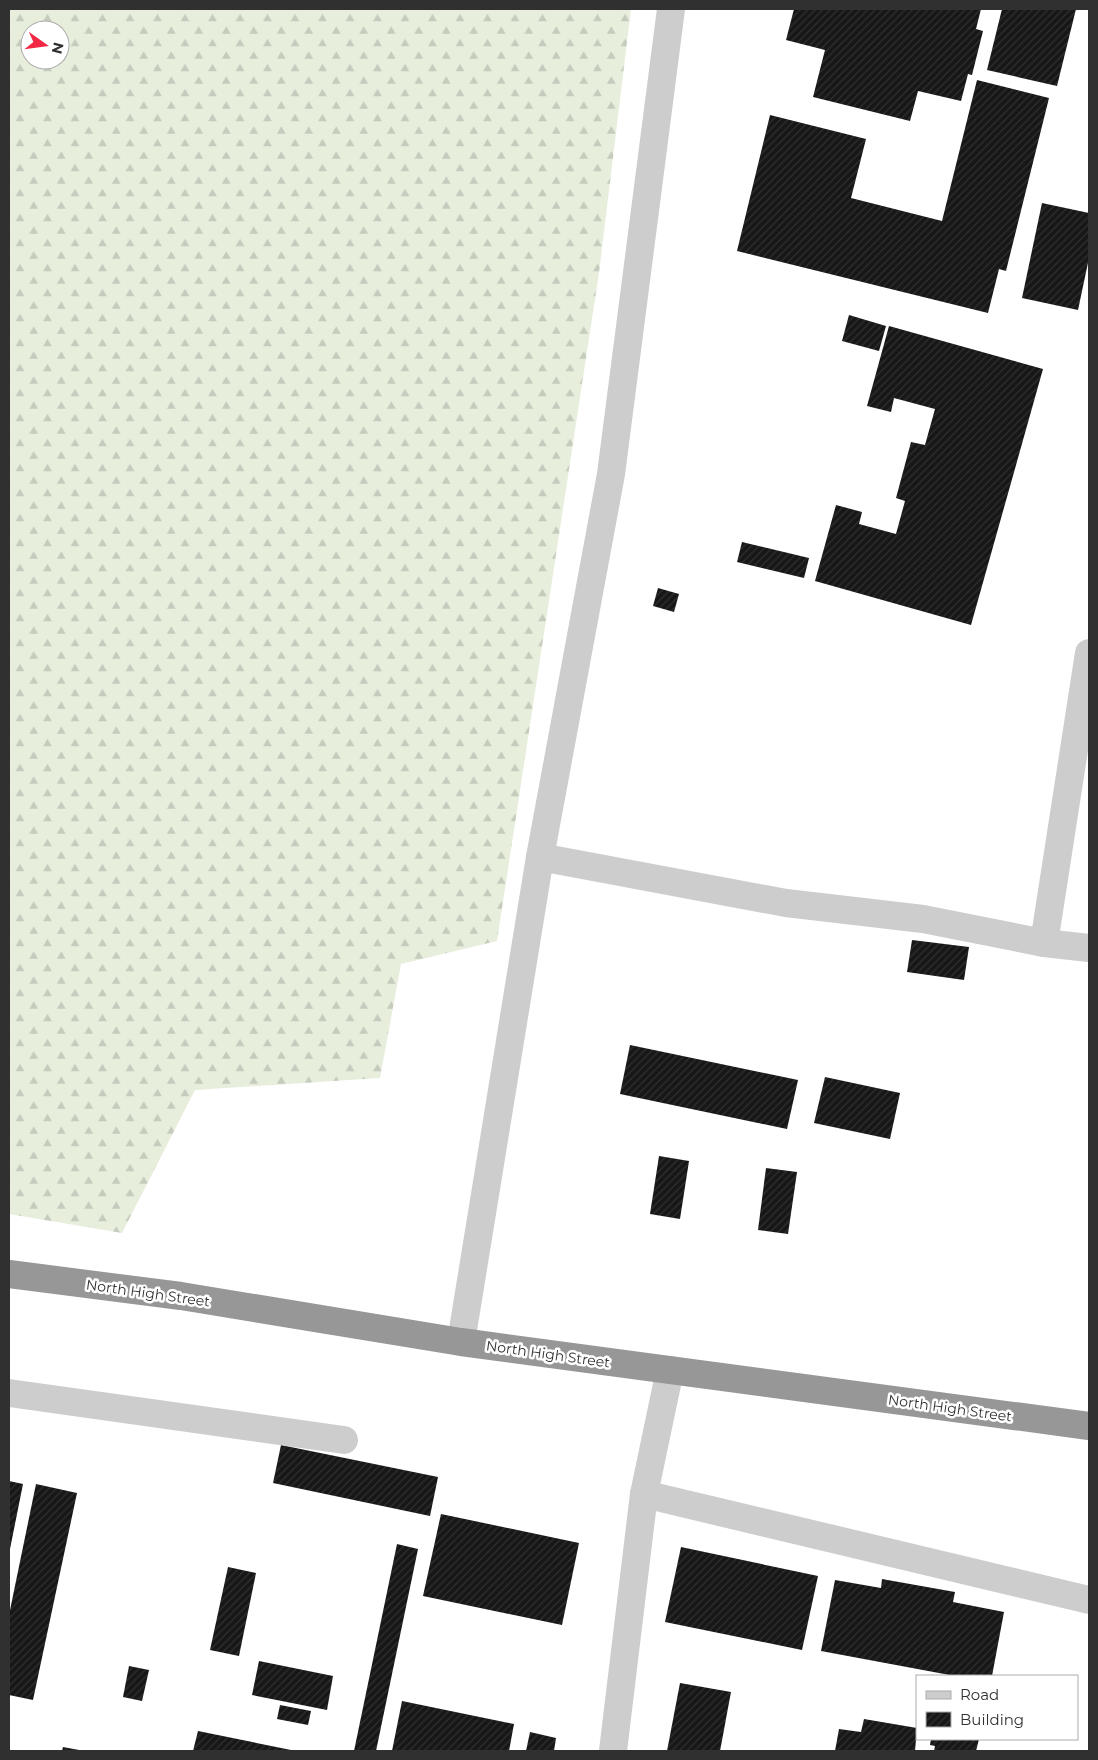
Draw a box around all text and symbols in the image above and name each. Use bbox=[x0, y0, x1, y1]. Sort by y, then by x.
north arrow bbox=[20, 20, 70, 70]
text: N bbox=[48, 40, 68, 56]
street label: North High Street bbox=[85, 1275, 211, 1311]
street label: North High Street bbox=[485, 1336, 611, 1372]
street label: North High Street bbox=[887, 1390, 1013, 1426]
legend bbox=[916, 1675, 1078, 1740]
text: Road bbox=[960, 1685, 999, 1704]
text: Building bbox=[960, 1710, 1024, 1729]

